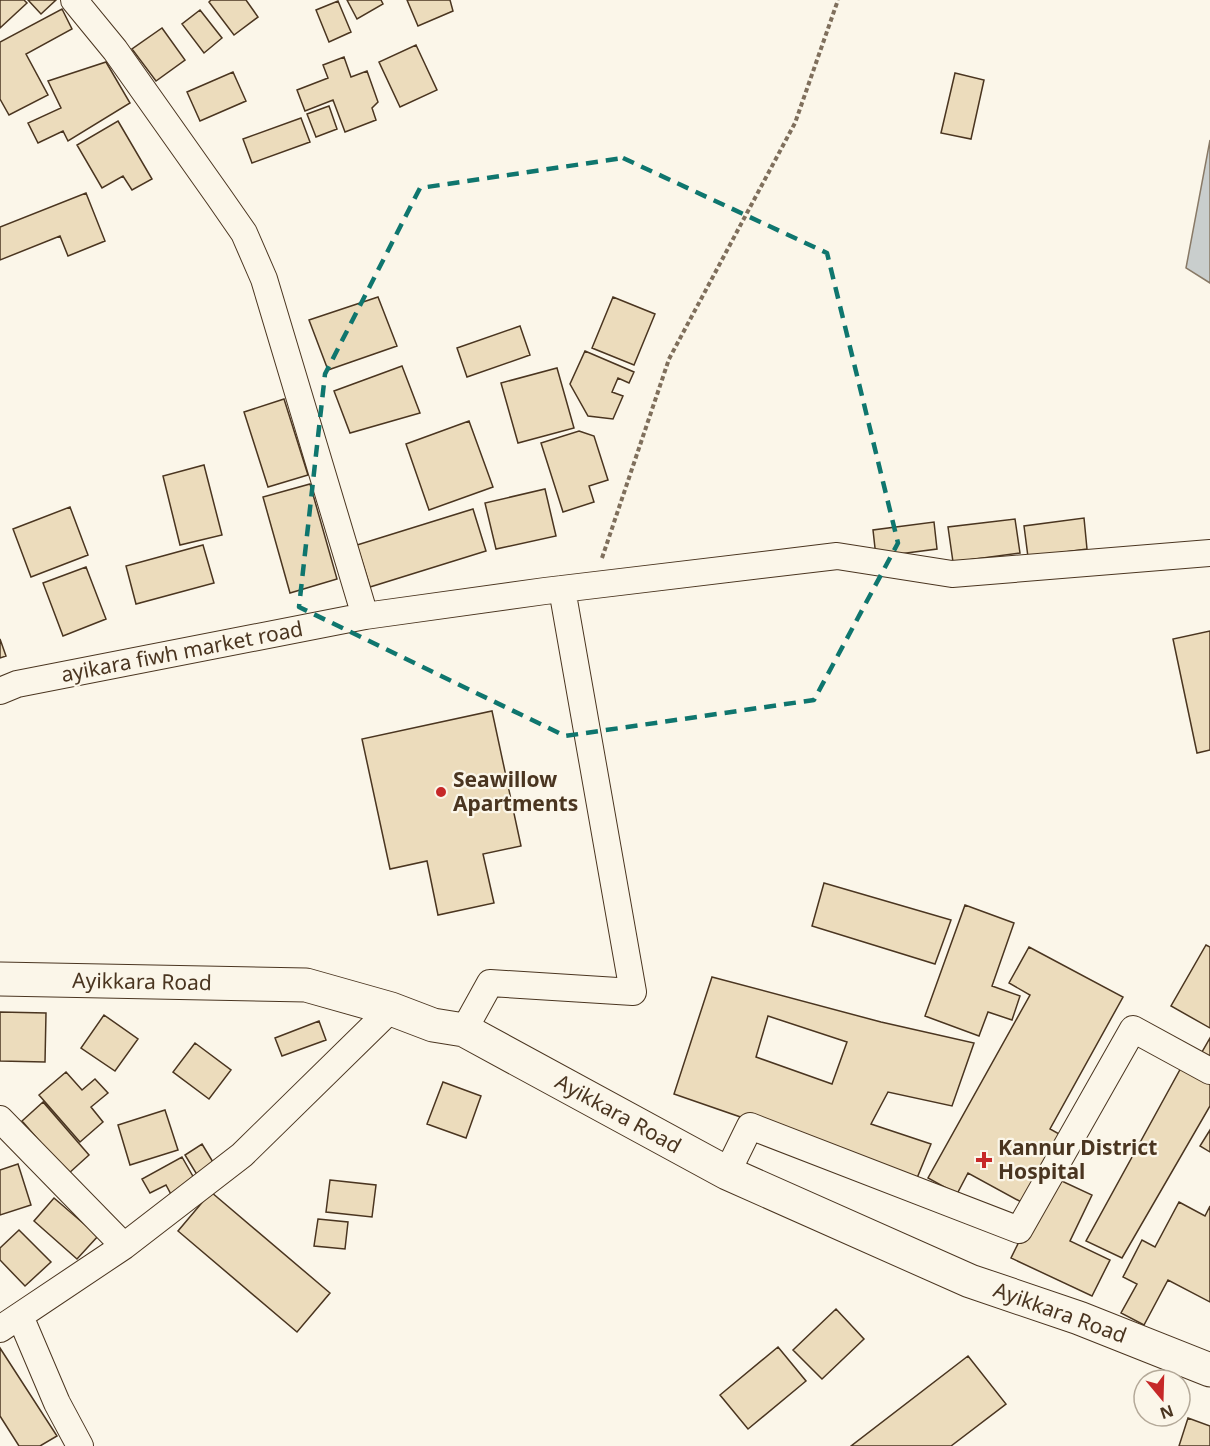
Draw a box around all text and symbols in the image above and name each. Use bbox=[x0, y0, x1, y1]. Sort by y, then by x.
street label: ayikara fiwh market road bbox=[58, 614, 305, 688]
place label: Seawillow Apartments bbox=[453, 765, 578, 817]
marker: Seawillow Apartments bbox=[434, 785, 448, 799]
street label: Ayikkara Road bbox=[72, 966, 212, 996]
street label: Ayikkara Road bbox=[551, 1067, 686, 1159]
place label: Kannur District Hospital bbox=[998, 1133, 1157, 1185]
marker: Kannur District Hospital bbox=[975, 1151, 993, 1169]
street label: Ayikkara Road bbox=[990, 1275, 1131, 1349]
north arrow bbox=[1132, 1368, 1192, 1428]
text: N bbox=[1157, 1400, 1177, 1425]

